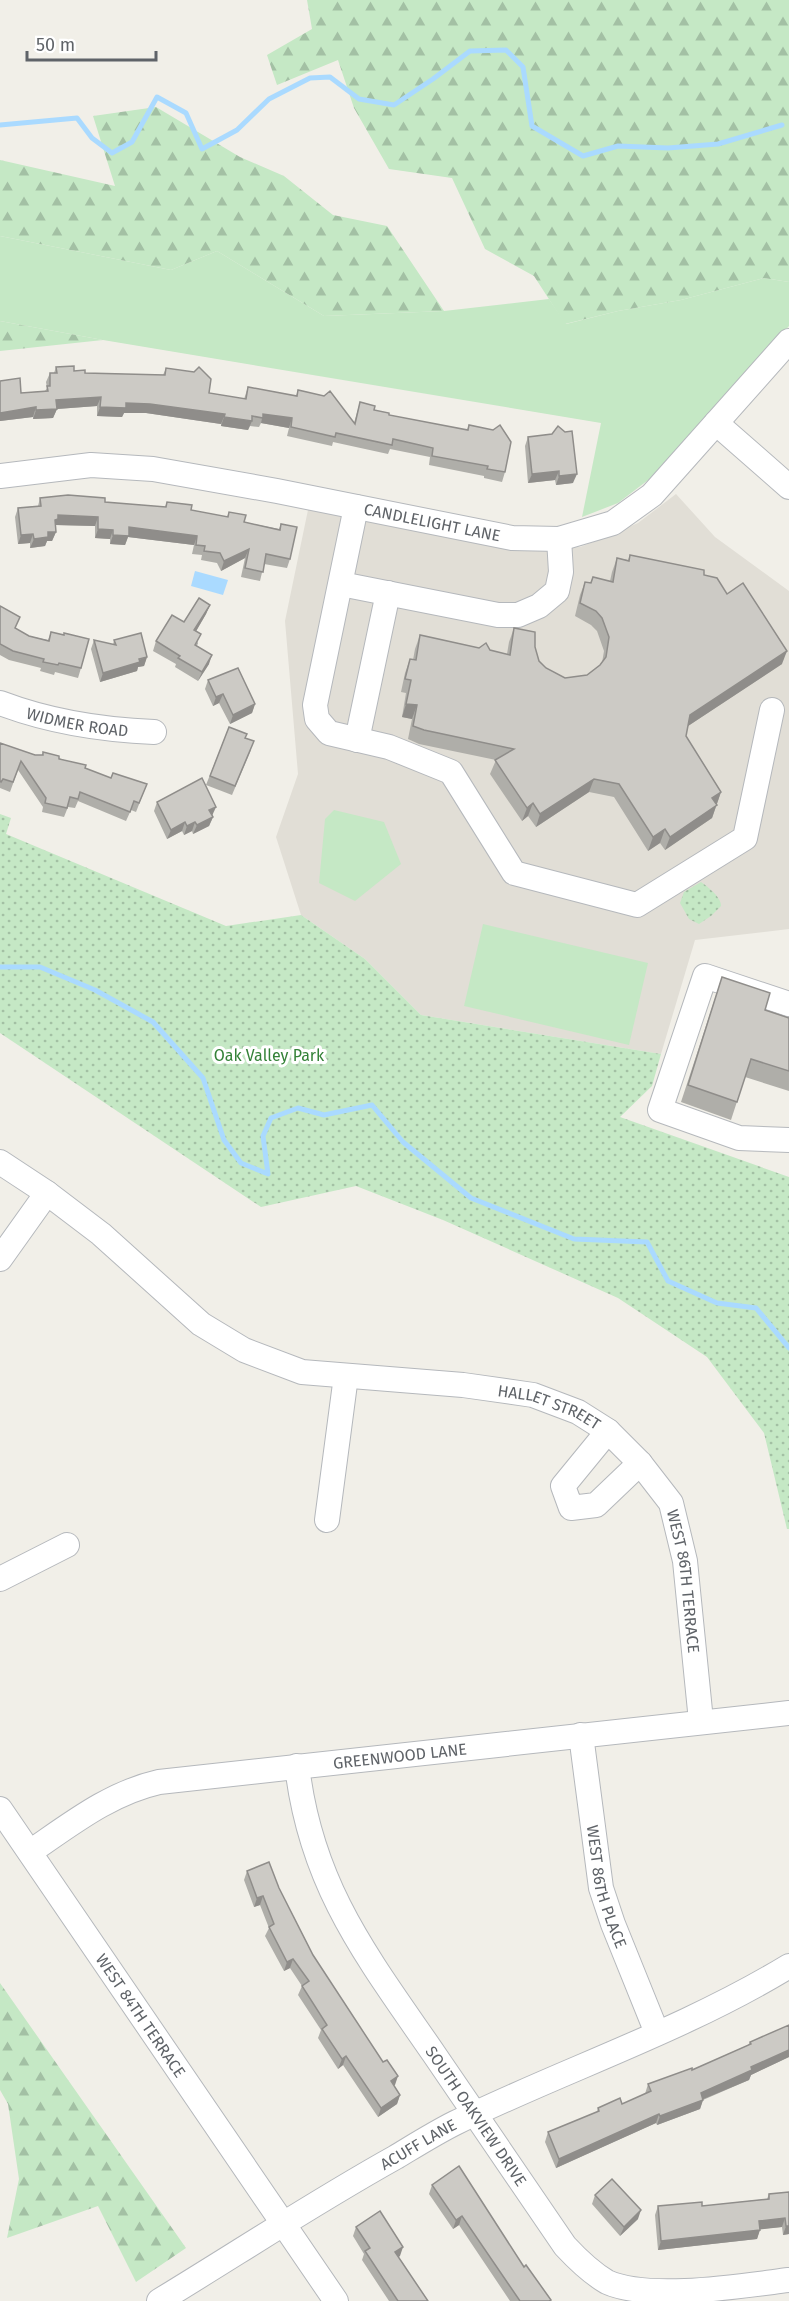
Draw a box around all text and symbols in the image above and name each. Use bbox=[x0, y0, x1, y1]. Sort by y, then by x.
scale bar bbox=[27, 24, 156, 62]
text: 50 m bbox=[36, 34, 75, 56]
street label: CANDLELIGHT LANE bbox=[362, 500, 502, 545]
street label: WIDMER ROAD bbox=[24, 704, 129, 740]
park label: Oak Valley Park bbox=[214, 1046, 325, 1065]
street label: HALLET STREET bbox=[496, 1381, 605, 1434]
street label: WEST 86TH TERRACE bbox=[663, 1507, 703, 1654]
street label: GREENWOOD LANE bbox=[332, 1739, 468, 1773]
street label: WEST 86TH PLACE bbox=[583, 1824, 631, 1951]
street label: WEST 84TH TERRACE bbox=[92, 1950, 189, 2081]
street label: SOUTH OAKVIEW DRIVE bbox=[421, 2043, 531, 2190]
street label: ACUFF LANE bbox=[377, 2115, 460, 2174]

